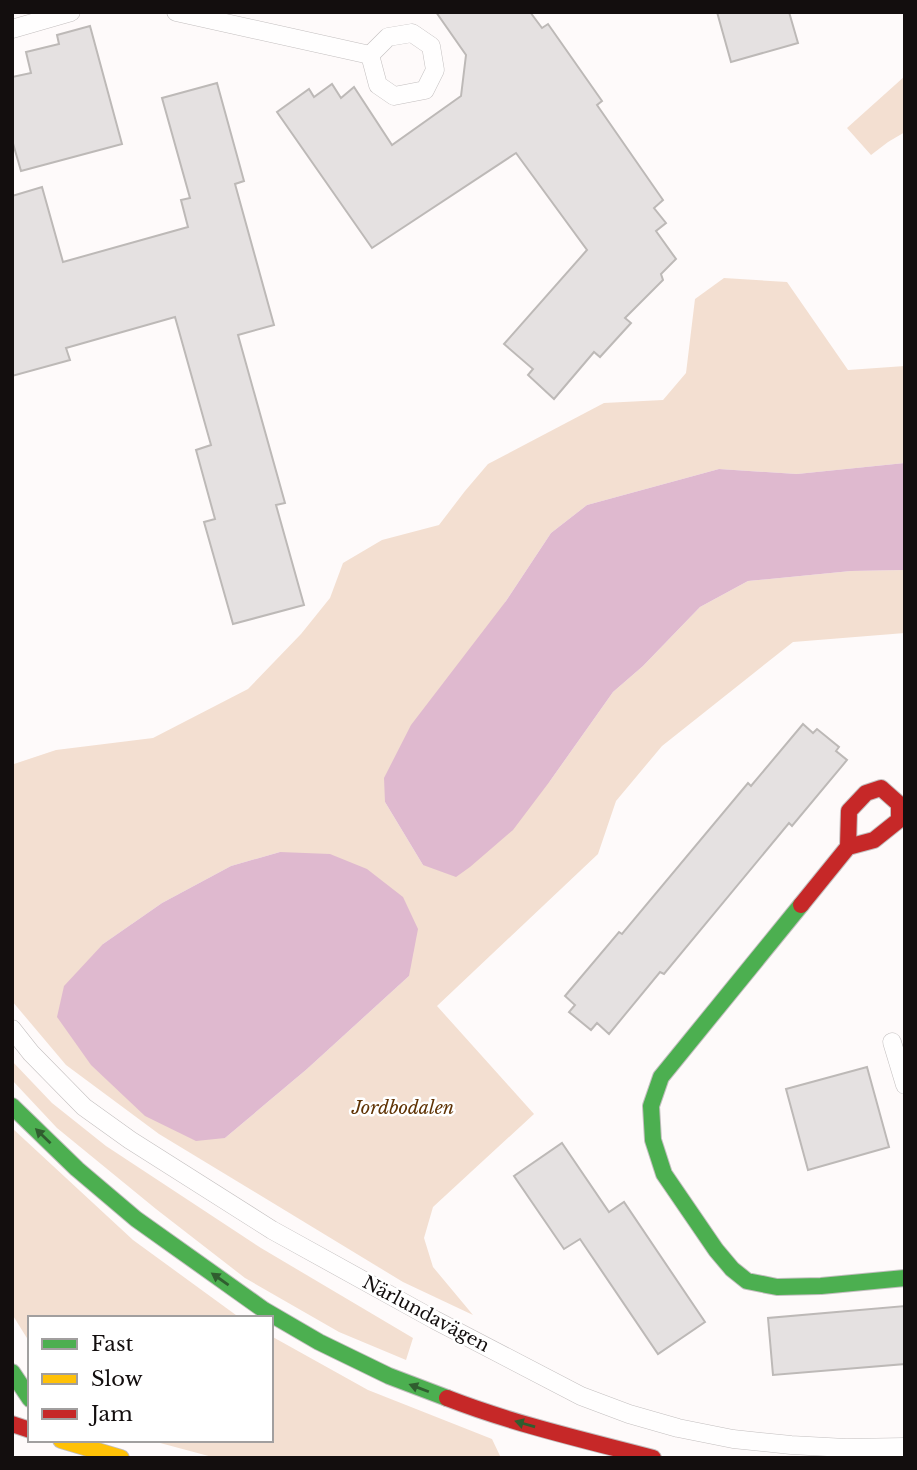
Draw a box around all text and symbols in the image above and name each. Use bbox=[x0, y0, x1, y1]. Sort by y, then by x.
park label: Jordbodalen bbox=[351, 1097, 454, 1119]
one-way arrow bbox=[35, 1128, 52, 1145]
street label: Närlundavägen bbox=[359, 1271, 493, 1357]
one-way arrow bbox=[211, 1272, 229, 1286]
legend bbox=[28, 1316, 273, 1442]
text: Fast bbox=[91, 1331, 133, 1357]
text: Slow bbox=[91, 1366, 143, 1392]
one-way arrow bbox=[409, 1382, 430, 1393]
text: Jam bbox=[88, 1401, 133, 1427]
one-way arrow bbox=[514, 1419, 535, 1429]

